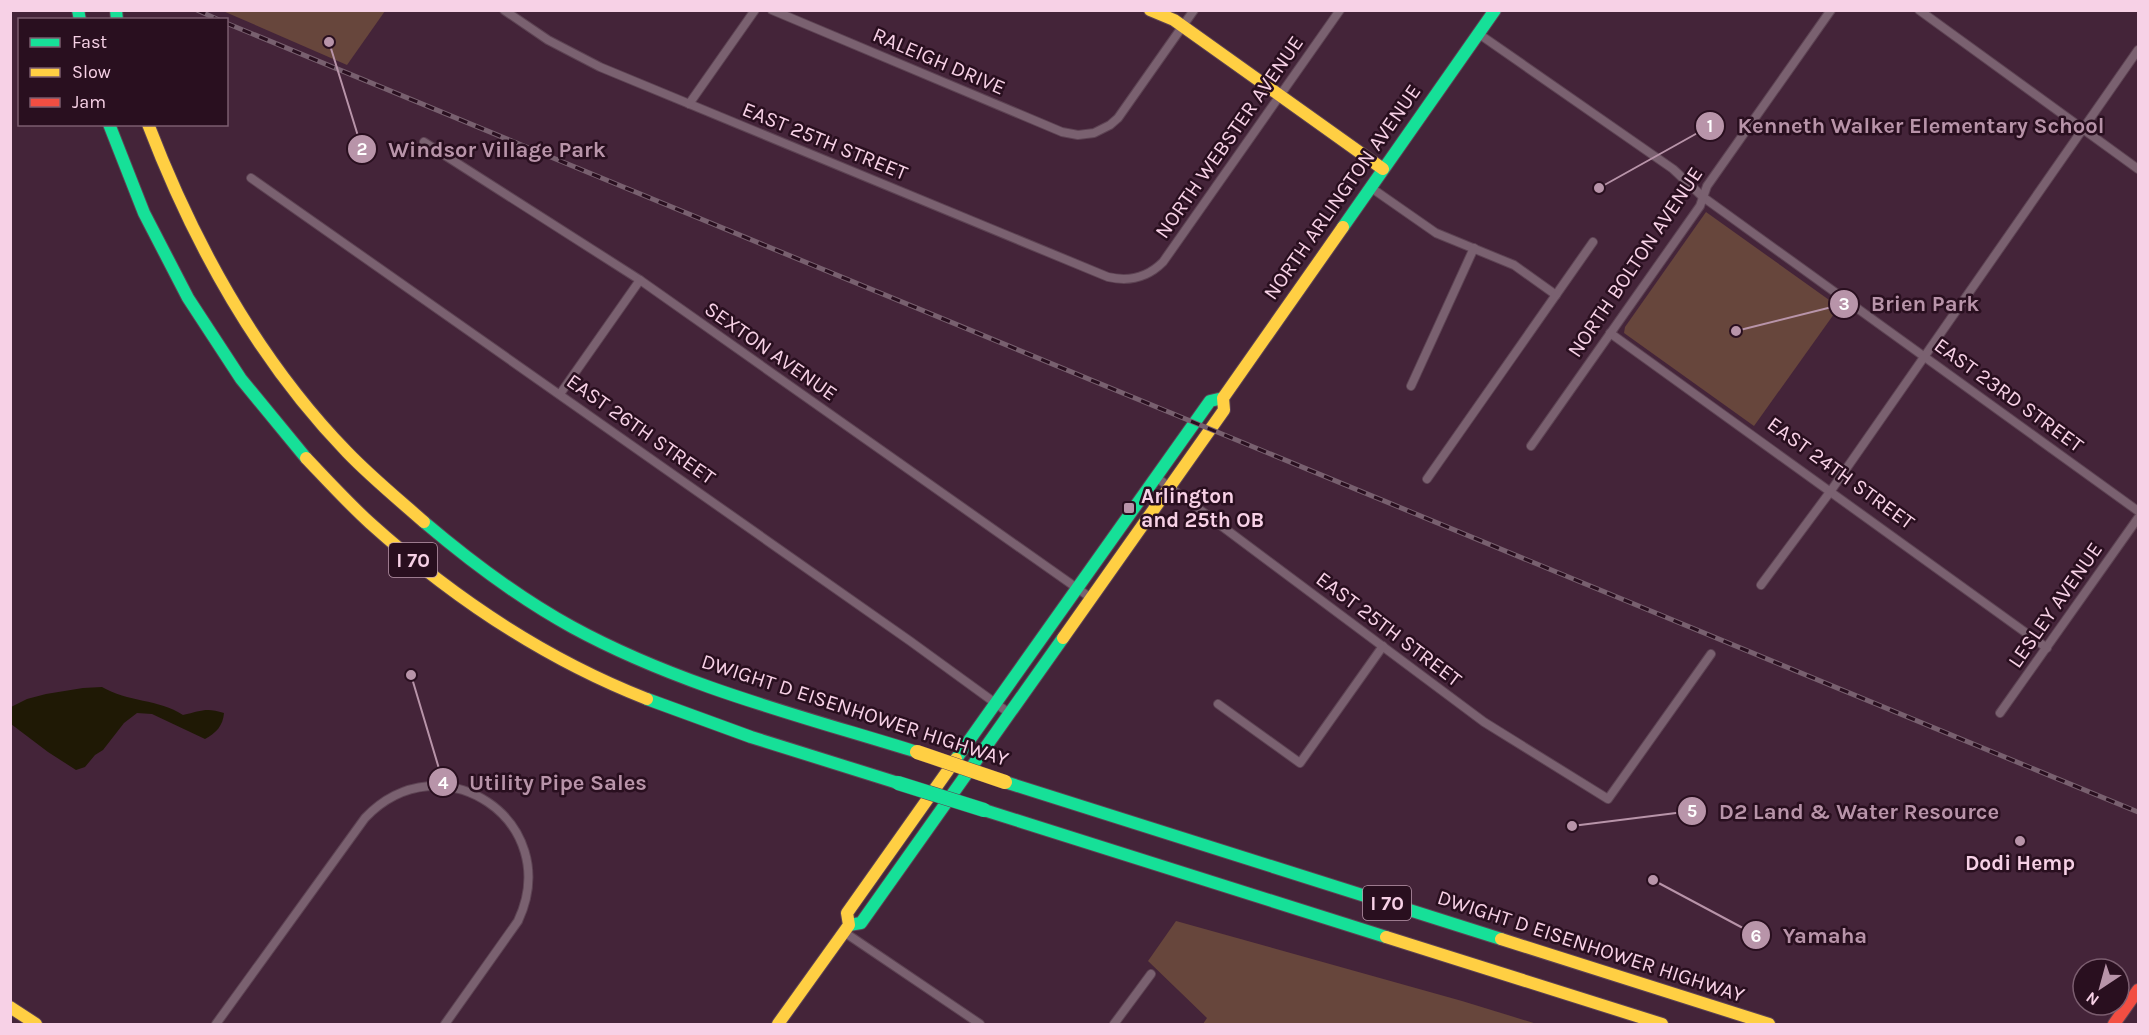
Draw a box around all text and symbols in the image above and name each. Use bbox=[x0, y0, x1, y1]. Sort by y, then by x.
legend bbox=[18, 18, 228, 126]
street label: RALEIGH DRIVE bbox=[869, 22, 1009, 100]
text: Fast bbox=[72, 31, 107, 53]
street label: NORTH WEBSTER AVENUE bbox=[1150, 31, 1308, 243]
text: Slow bbox=[72, 61, 111, 83]
street label: NORTH ARLINGTON AVENUE bbox=[1258, 80, 1426, 304]
text: Jam bbox=[72, 91, 106, 113]
street label: EAST 25TH STREET bbox=[739, 97, 911, 185]
callout: Kenneth Walker Elementary School bbox=[1695, 106, 2116, 146]
text: Kenneth Walker Elementary School bbox=[1738, 113, 2104, 139]
text: 1 bbox=[1707, 115, 1713, 137]
callout: Windsor Village Park bbox=[347, 129, 618, 169]
text: Windsor Village Park bbox=[388, 137, 606, 163]
text: 2 bbox=[357, 138, 367, 160]
street label: NORTH BOLTON AVENUE bbox=[1562, 162, 1708, 362]
callout: Brien Park bbox=[1829, 284, 1991, 324]
text: Brien Park bbox=[1871, 291, 1979, 317]
text: 3 bbox=[1838, 293, 1850, 315]
street label: SEXTON AVENUE bbox=[700, 296, 842, 406]
street label: EAST 23RD STREET bbox=[1930, 333, 2089, 457]
street label: EAST 26TH STREET bbox=[562, 369, 720, 490]
street label: EAST 24TH STREET bbox=[1763, 412, 1920, 535]
place label: Arlington and 25th OB bbox=[1141, 484, 1264, 532]
marker: Arlington and 25th OB bbox=[1122, 501, 1136, 515]
street label: LESLEY AVENUE bbox=[2003, 538, 2107, 672]
road number: I 70 bbox=[389, 543, 437, 577]
street label: EAST 25TH STREET bbox=[1312, 567, 1467, 692]
street label: DWIGHT D EISENHOWER HIGHWAY bbox=[698, 649, 1012, 771]
callout: Utility Pipe Sales bbox=[428, 762, 659, 802]
text: Utility Pipe Sales bbox=[469, 770, 647, 796]
text: 4 bbox=[438, 772, 449, 794]
callout: D2 Land & Water Resource bbox=[1677, 791, 2011, 831]
text: D2 Land & Water Resource bbox=[1719, 799, 1999, 825]
text: 5 bbox=[1687, 800, 1697, 822]
marker: Dodi Hemp bbox=[2013, 834, 2027, 848]
place label: Dodi Hemp bbox=[1965, 851, 2075, 875]
street label: DWIGHT D EISENHOWER HIGHWAY bbox=[1434, 885, 1748, 1007]
road number: I 70 bbox=[1363, 886, 1411, 920]
callout: Yamaha bbox=[1741, 915, 1879, 955]
text: Yamaha bbox=[1783, 923, 1867, 949]
text: 6 bbox=[1751, 925, 1762, 947]
north arrow bbox=[2071, 957, 2131, 1017]
text: N bbox=[2082, 988, 2103, 1010]

